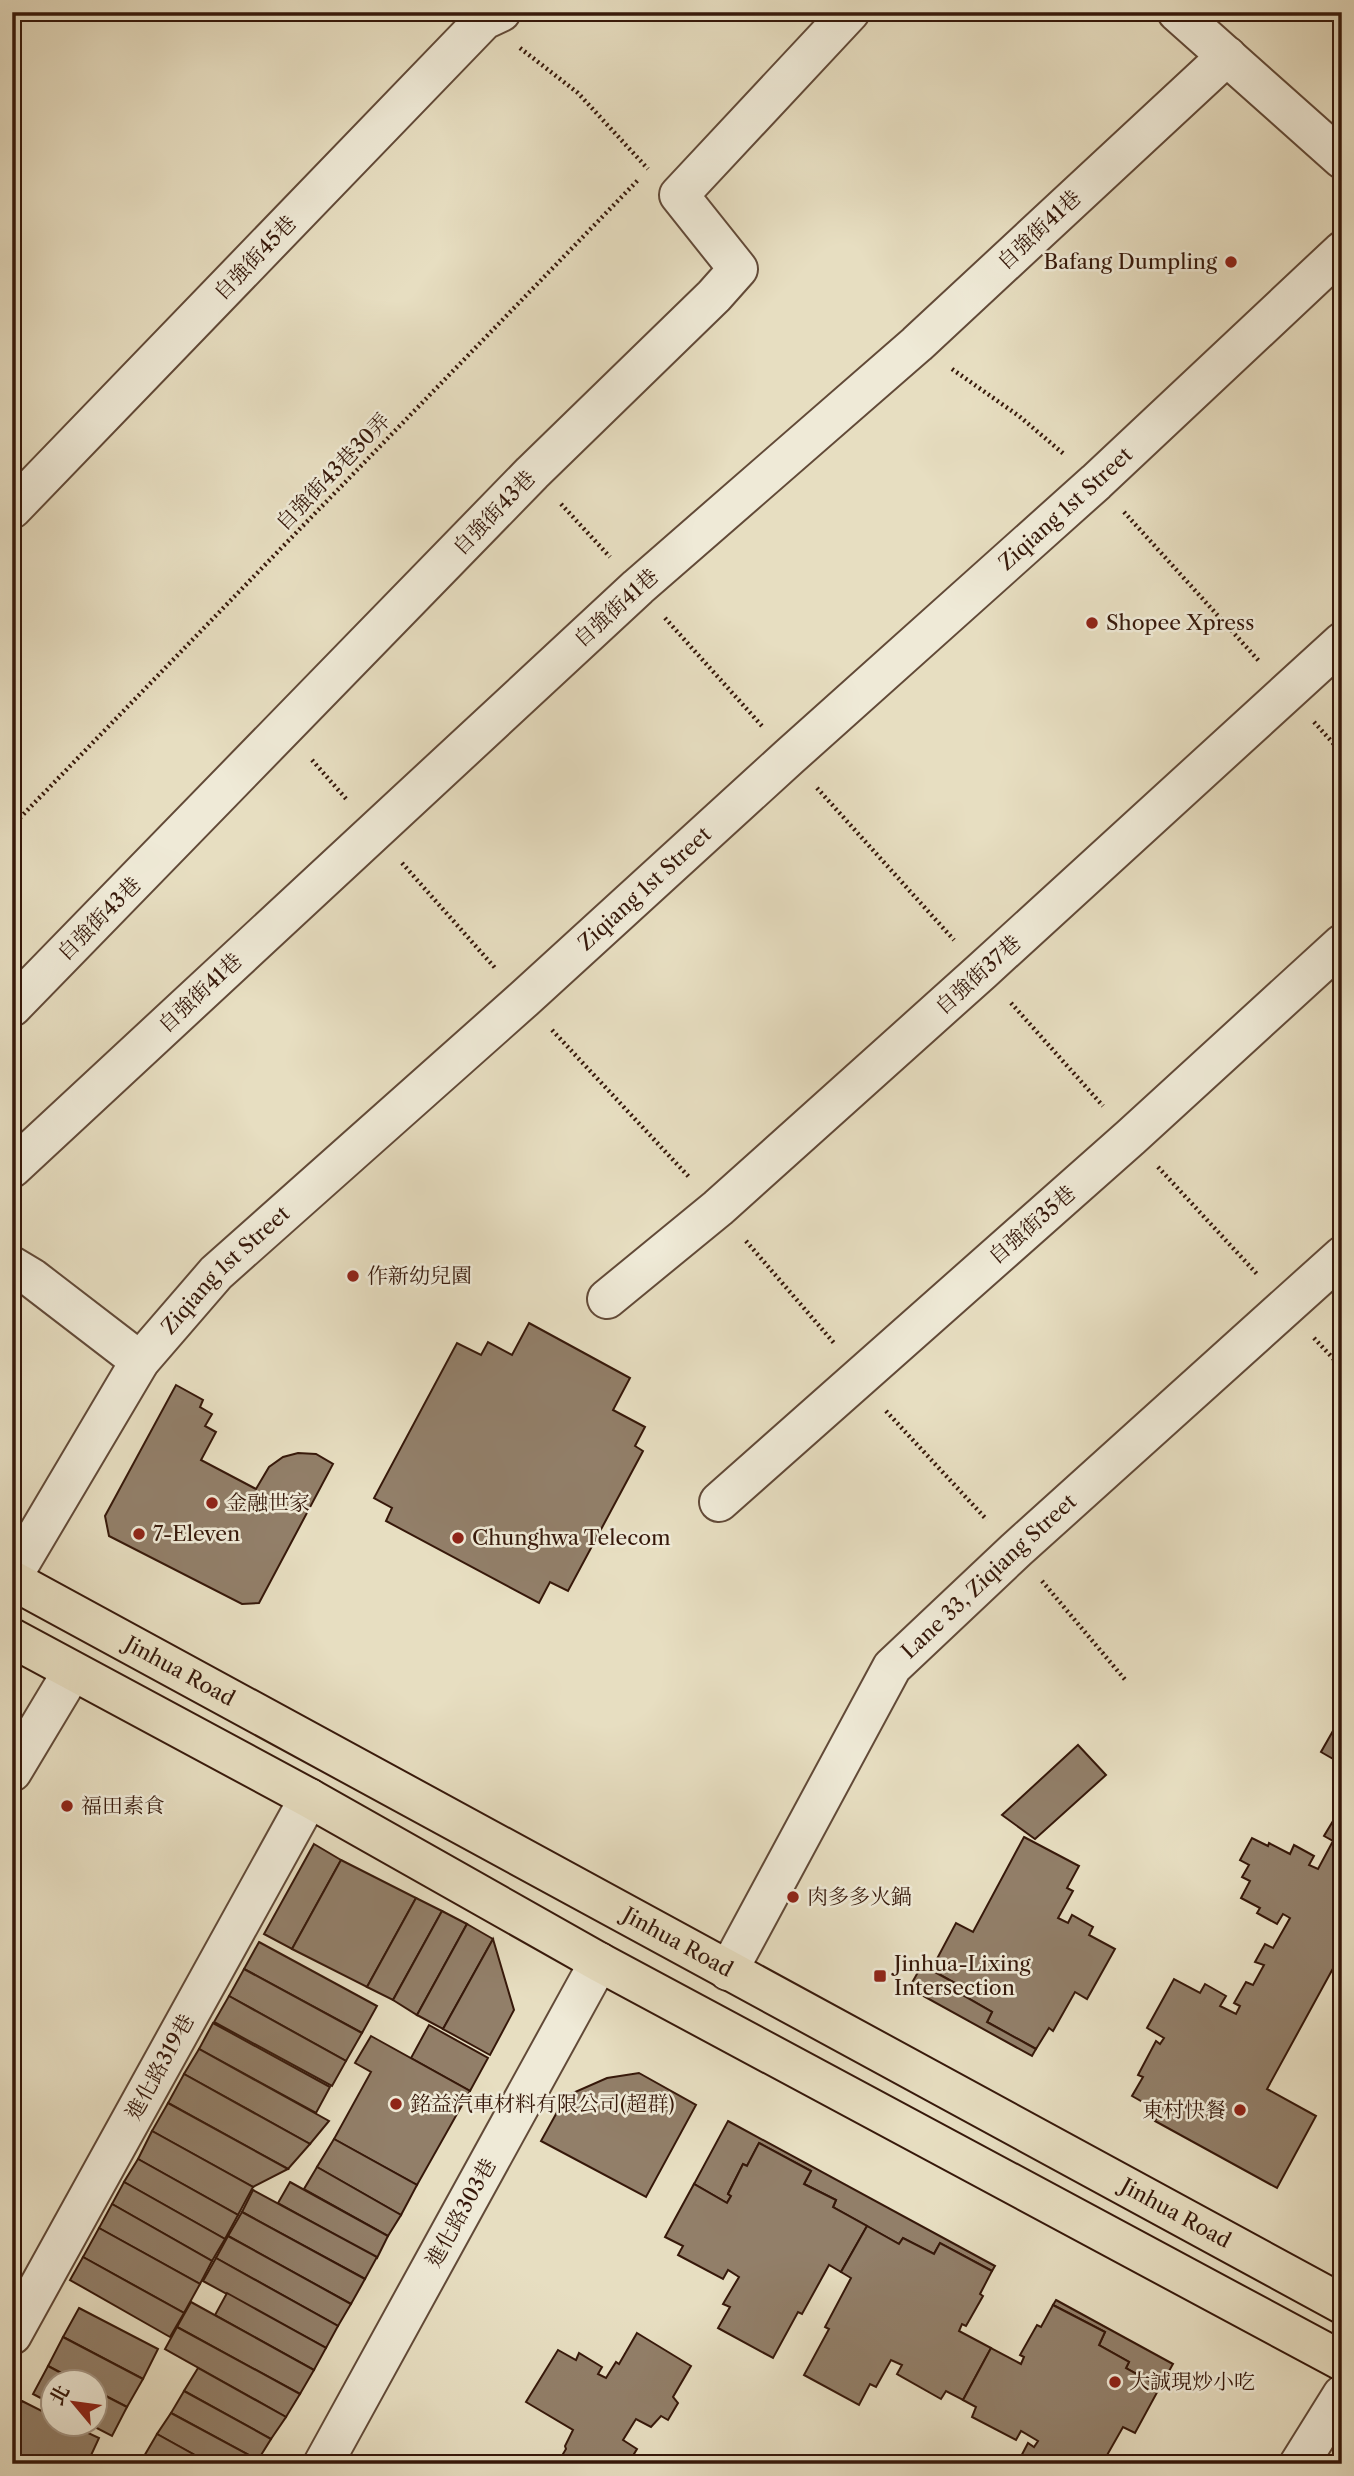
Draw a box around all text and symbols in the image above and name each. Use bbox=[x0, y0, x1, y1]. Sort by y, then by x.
street label: 自強街41巷 bbox=[992, 185, 1086, 275]
street label: 自強街45巷 bbox=[208, 210, 301, 305]
place label: Bafang Dumpling bbox=[1044, 249, 1218, 274]
marker: Bafang Dumpling bbox=[1223, 254, 1239, 270]
street label: 自強街43巷30弄 bbox=[270, 408, 395, 536]
street label: Ziqiang 1st Street bbox=[993, 441, 1137, 575]
street label: 自強街43巷 bbox=[447, 465, 540, 560]
street label: 自強街41巷 bbox=[568, 563, 663, 652]
place label: Shopee Xpress bbox=[1106, 610, 1254, 635]
marker: Shopee Xpress bbox=[1084, 615, 1100, 631]
street label: Ziqiang 1st Street bbox=[573, 821, 716, 955]
street label: 自強街43巷 bbox=[52, 872, 146, 966]
street label: 自強街37巷 bbox=[930, 930, 1025, 1019]
street label: 自強街41巷 bbox=[153, 948, 247, 1038]
street label: 自強街35巷 bbox=[983, 1180, 1080, 1269]
street label: Ziqiang 1st Street bbox=[156, 1200, 295, 1339]
place label: 作新幼兒園 bbox=[367, 1263, 472, 1288]
marker: 作新幼兒園 bbox=[345, 1268, 361, 1284]
street label: Lane 33, Ziqiang Street bbox=[896, 1488, 1082, 1664]
place label: 金融世家 bbox=[226, 1490, 310, 1515]
marker: 金融世家 bbox=[204, 1495, 220, 1511]
place label: 7-Eleven bbox=[153, 1521, 240, 1546]
place label: Chunghwa Telecom bbox=[472, 1525, 671, 1550]
marker: 7-Eleven bbox=[131, 1526, 147, 1542]
marker: Chunghwa Telecom bbox=[450, 1530, 466, 1546]
street label: Jinhua Road bbox=[118, 1629, 240, 1711]
place label: 福田素食 bbox=[81, 1793, 165, 1818]
marker: 福田素食 bbox=[59, 1798, 75, 1814]
place label: 肉多多火鍋 bbox=[807, 1884, 912, 1909]
marker: 肉多多火鍋 bbox=[785, 1889, 801, 1905]
street label: Jinhua Road bbox=[616, 1901, 738, 1982]
place label: Jinhua-Lixing Intersection bbox=[891, 1951, 1032, 2000]
marker: Jinhua-Lixing Intersection bbox=[872, 1968, 888, 1984]
street label: 進化路319巷 bbox=[120, 2010, 199, 2124]
place label: 銘益汽車材料有限公司(超群) bbox=[410, 2091, 675, 2116]
marker: 銘益汽車材料有限公司(超群) bbox=[388, 2096, 404, 2112]
place label: 東村快餐 bbox=[1142, 2097, 1226, 2122]
marker: 東村快餐 bbox=[1232, 2102, 1248, 2118]
street label: 進化路303巷 bbox=[420, 2154, 501, 2271]
street label: Jinhua Road bbox=[1114, 2172, 1236, 2253]
north arrow bbox=[38, 2368, 108, 2438]
place label: 大誠現炒小吃 bbox=[1129, 2369, 1255, 2394]
marker: 大誠現炒小吃 bbox=[1107, 2374, 1123, 2390]
text: 北 bbox=[45, 2381, 74, 2409]

